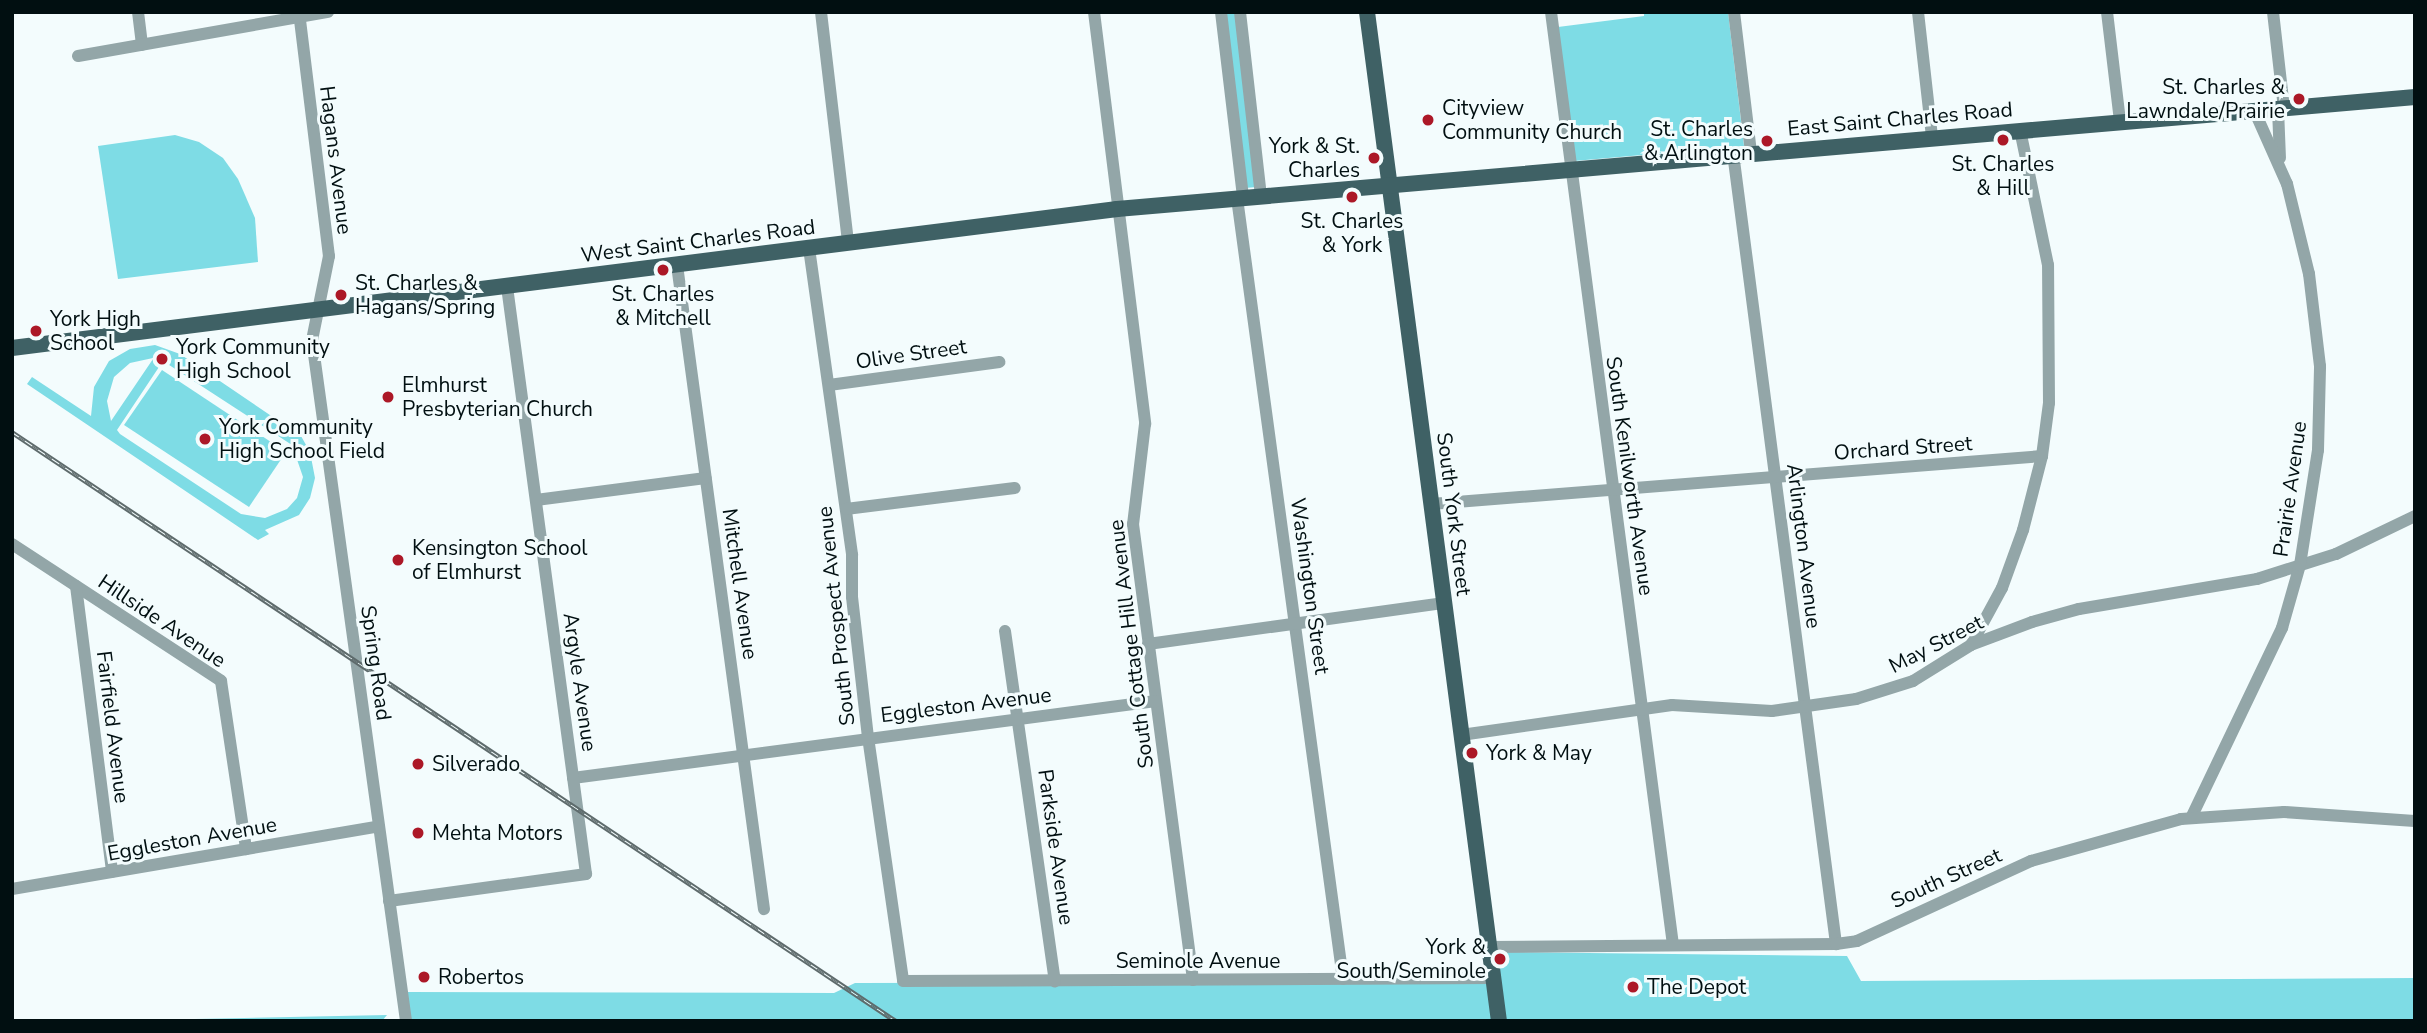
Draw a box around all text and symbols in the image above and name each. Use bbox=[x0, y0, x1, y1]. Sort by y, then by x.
place label: St. Charles & Lawndale/Prairie bbox=[2126, 74, 2285, 124]
street label: Hagans Avenue bbox=[314, 84, 358, 236]
marker: St. Charles & Lawndale/Prairie bbox=[2291, 91, 2307, 107]
place label: Cityview Community Church bbox=[1442, 95, 1622, 145]
street label: East Saint Charles Road bbox=[1786, 97, 2014, 141]
marker: Cityview Community Church bbox=[1420, 112, 1436, 128]
place label: St. Charles & Arlington bbox=[1644, 116, 1753, 166]
marker: St. Charles & Hill bbox=[1995, 132, 2011, 148]
place label: York & St. Charles bbox=[1269, 133, 1360, 183]
marker: St. Charles & Arlington bbox=[1759, 133, 1775, 149]
marker: York & St. Charles bbox=[1366, 150, 1382, 166]
place label: St. Charles & Hill bbox=[1952, 151, 2054, 201]
marker: St. Charles & York bbox=[1344, 189, 1360, 205]
place label: St. Charles & York bbox=[1301, 208, 1403, 258]
street label: West Saint Charles Road bbox=[579, 214, 817, 268]
marker: St. Charles & Mitchell bbox=[655, 262, 671, 278]
place label: St. Charles & Hagans/Spring bbox=[355, 270, 495, 320]
place label: St. Charles & Mitchell bbox=[612, 281, 714, 331]
marker: St. Charles & Hagans/Spring bbox=[333, 287, 349, 303]
place label: York High School bbox=[50, 306, 141, 356]
marker: York High School bbox=[28, 323, 44, 339]
place label: York Community High School bbox=[176, 334, 330, 384]
street label: Olive Street bbox=[854, 334, 968, 374]
marker: York Community High School bbox=[154, 351, 170, 367]
street label: South Kenilworth Avenue bbox=[1601, 355, 1659, 597]
place label: Elmhurst Presbyterian Church bbox=[402, 372, 593, 422]
marker: Elmhurst Presbyterian Church bbox=[380, 389, 396, 405]
place label: York Community High School Field bbox=[219, 414, 385, 464]
street label: Prairie Avenue bbox=[2268, 419, 2312, 559]
marker: York Community High School Field bbox=[197, 431, 213, 447]
street label: South York Street bbox=[1431, 431, 1477, 597]
street label: Orchard Street bbox=[1833, 431, 1973, 465]
street label: Arlington Avenue bbox=[1781, 462, 1827, 630]
street label: Washington Street bbox=[1285, 496, 1335, 676]
street label: South Prospect Avenue bbox=[812, 505, 860, 727]
street label: Mitchell Avenue bbox=[717, 507, 763, 661]
street label: South Cottage Hill Avenue bbox=[1103, 518, 1159, 770]
place label: Kensington School of Elmhurst bbox=[412, 535, 588, 585]
marker: Kensington School of Elmhurst bbox=[390, 552, 406, 568]
street label: Hillside Avenue bbox=[93, 569, 231, 673]
street label: Spring Road bbox=[355, 604, 397, 722]
street label: May Street bbox=[1885, 610, 1987, 678]
street label: Argyle Avenue bbox=[558, 611, 602, 753]
street label: Fairfield Avenue bbox=[91, 649, 135, 805]
street label: Eggleston Avenue bbox=[879, 682, 1053, 728]
place label: York & May bbox=[1486, 740, 1592, 766]
marker: York & May bbox=[1464, 745, 1480, 761]
place label: Silverado bbox=[432, 751, 520, 777]
marker: Silverado bbox=[410, 756, 426, 772]
street label: Parkside Avenue bbox=[1033, 768, 1079, 926]
street label: Eggleston Avenue bbox=[105, 812, 279, 866]
place label: Mehta Motors bbox=[432, 820, 563, 846]
marker: Mehta Motors bbox=[410, 825, 426, 841]
street label: South Street bbox=[1887, 842, 2005, 914]
place label: York & South/Seminole bbox=[1337, 934, 1486, 984]
street label: Seminole Avenue bbox=[1116, 948, 1280, 974]
marker: York & South/Seminole bbox=[1492, 951, 1508, 967]
place label: Robertos bbox=[438, 964, 524, 990]
marker: Robertos bbox=[416, 969, 432, 985]
place label: The Depot bbox=[1647, 974, 1746, 1000]
marker: The Depot bbox=[1625, 979, 1641, 995]

